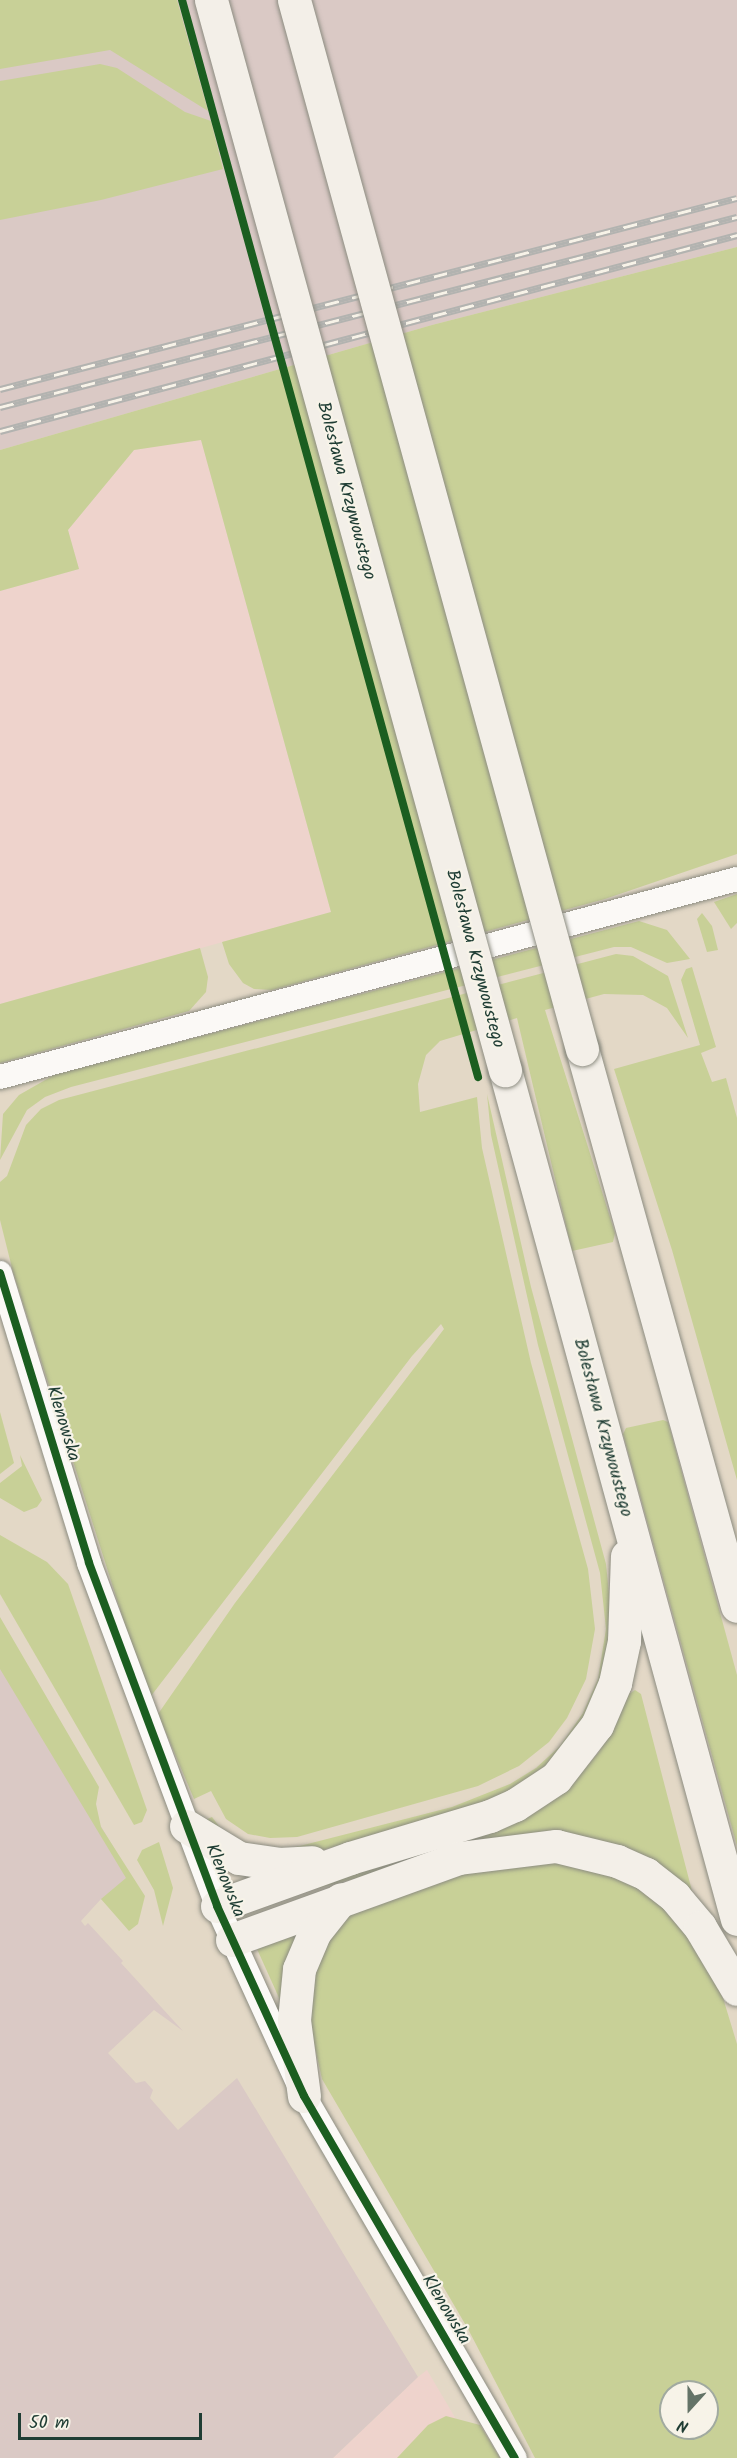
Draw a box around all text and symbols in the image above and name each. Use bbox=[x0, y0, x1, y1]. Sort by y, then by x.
street label: Bolesława Krzywoustego bbox=[311, 399, 379, 583]
street label: Bolesława Krzywoustego bbox=[440, 867, 508, 1051]
street label: Bolesława Krzywoustego bbox=[568, 1336, 636, 1520]
street label: Klenowska bbox=[40, 1384, 84, 1464]
street label: Klenowska bbox=[199, 1841, 249, 1921]
street label: Klenowska bbox=[416, 2271, 474, 2349]
north arrow bbox=[659, 2380, 719, 2440]
scale bar bbox=[21, 2401, 206, 2439]
text: 50 m bbox=[29, 2409, 69, 2438]
text: N bbox=[674, 2412, 692, 2439]

